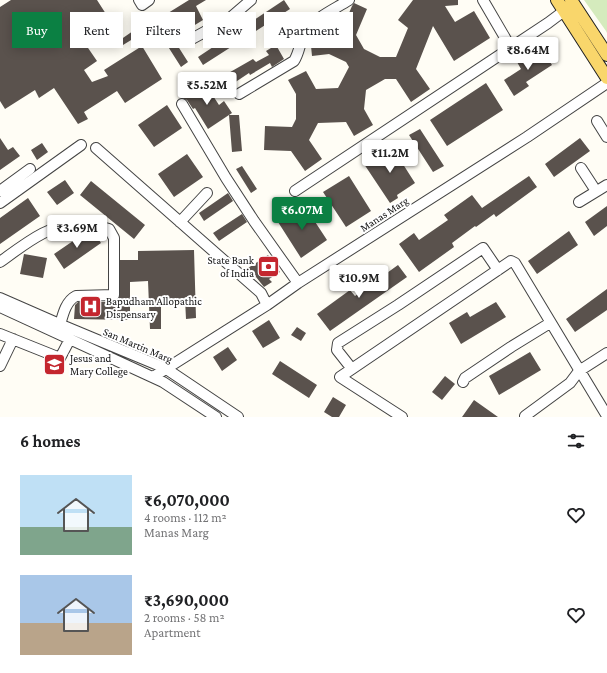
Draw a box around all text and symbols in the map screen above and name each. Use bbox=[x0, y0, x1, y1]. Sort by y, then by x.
chip: Buy bbox=[12, 12, 62, 48]
chip: Rent bbox=[70, 12, 123, 48]
chip: Filters bbox=[131, 12, 195, 48]
chip: New bbox=[203, 12, 256, 48]
chip: Apartment bbox=[264, 12, 353, 48]
pin: ₹8.64M bbox=[495, 37, 561, 71]
text: ₹8.64M bbox=[506, 42, 550, 57]
pin: ₹5.52M bbox=[174, 72, 240, 106]
text: ₹5.52M bbox=[187, 77, 227, 92]
pin: ₹11.2M bbox=[357, 140, 423, 174]
text: ₹11.2M bbox=[371, 145, 409, 160]
street label: Manas Marg bbox=[358, 194, 411, 235]
pin: ₹6.07M bbox=[269, 197, 335, 231]
text: ₹6.07M bbox=[281, 202, 323, 217]
pin: ₹3.69M bbox=[44, 215, 110, 249]
text: ₹3.69M bbox=[56, 220, 98, 235]
bank icon: State Bank of India bbox=[256, 253, 282, 279]
place label: State Bank of India bbox=[207, 254, 255, 279]
pin: ₹10.9M bbox=[326, 265, 392, 299]
text: ₹10.9M bbox=[338, 270, 380, 285]
hospital icon: Bapudham Allopathic Dispensary bbox=[77, 294, 103, 320]
place label: Bapudham Allopathic Dispensary bbox=[106, 295, 202, 321]
street label: San Martin Marg bbox=[101, 325, 175, 366]
school or university icon: Jesus and Mary College bbox=[41, 351, 67, 377]
place label: Jesus and Mary College bbox=[69, 352, 128, 378]
icon: filters bbox=[565, 430, 587, 452]
text: 6 homes bbox=[20, 432, 80, 451]
icon: home bbox=[52, 491, 100, 539]
text: ₹6,070,000 bbox=[144, 491, 230, 510]
icon: heart bbox=[565, 504, 587, 526]
text: 4 rooms · 112 m² bbox=[144, 510, 227, 525]
text: Manas Marg bbox=[144, 525, 209, 540]
icon: home bbox=[52, 591, 100, 639]
text: ₹3,690,000 bbox=[144, 591, 229, 610]
icon: heart bbox=[565, 604, 587, 626]
text: 2 rooms · 58 m² bbox=[144, 610, 225, 625]
text: Apartment bbox=[144, 625, 201, 640]

